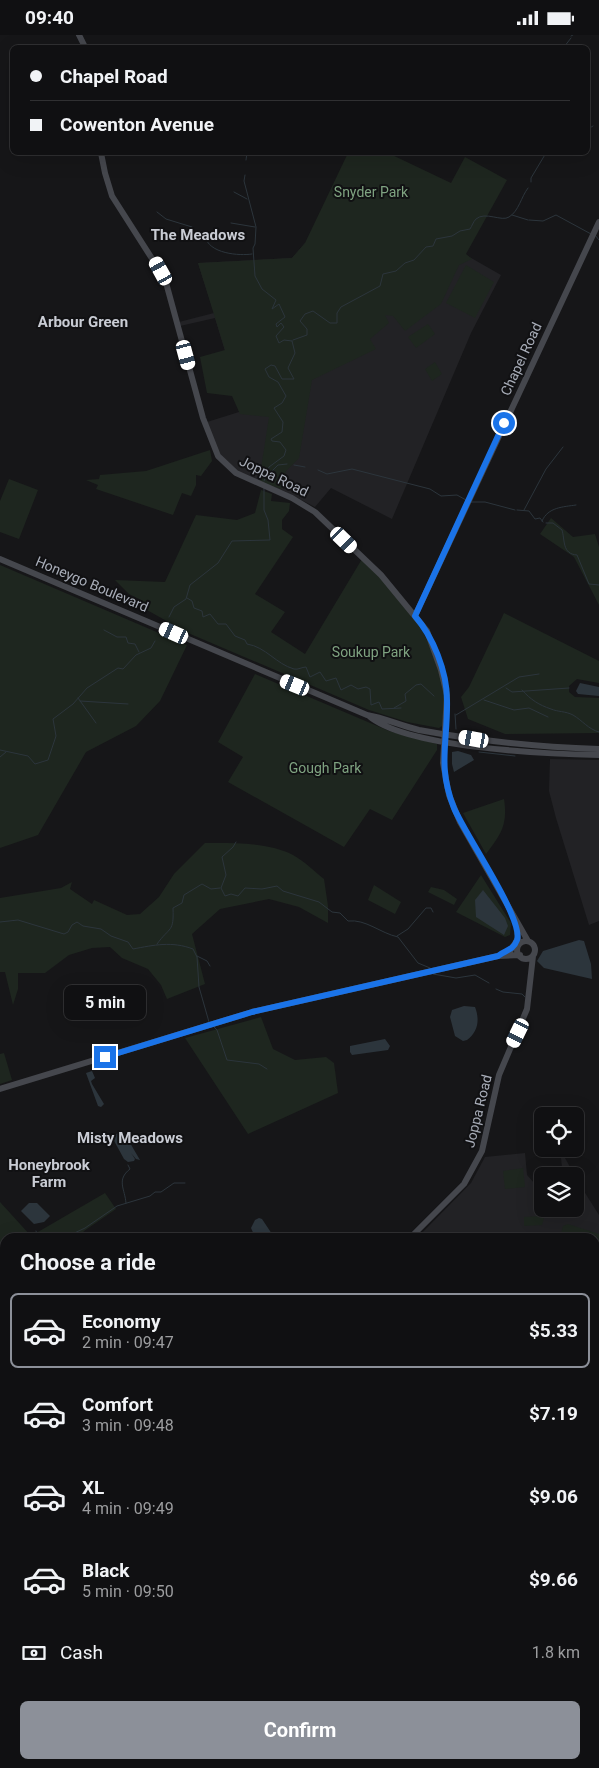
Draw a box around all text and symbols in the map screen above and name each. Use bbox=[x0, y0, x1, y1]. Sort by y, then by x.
text: 09:40 bbox=[25, 6, 74, 29]
text: Chapel Road bbox=[60, 65, 168, 88]
text: Cowenton Avenue bbox=[60, 113, 214, 136]
park label: Snyder Park bbox=[334, 184, 409, 200]
district label: The Meadows bbox=[151, 226, 246, 244]
car bbox=[147, 254, 174, 288]
district label: Arbour Green bbox=[38, 313, 128, 331]
street label: Chapel Road bbox=[497, 320, 545, 398]
car bbox=[174, 339, 197, 371]
route start bbox=[493, 412, 515, 434]
street label: Joppa Road bbox=[237, 452, 311, 500]
car bbox=[327, 524, 360, 556]
street label: Honeygo Boulevard bbox=[33, 553, 151, 615]
car bbox=[157, 620, 190, 646]
park label: Soukup Park bbox=[332, 644, 411, 660]
car bbox=[278, 672, 311, 698]
car bbox=[457, 729, 490, 749]
park label: Gough Park bbox=[289, 760, 362, 776]
callout: 5 min bbox=[64, 985, 146, 1019]
text: 5 min bbox=[85, 993, 125, 1012]
car bbox=[504, 1016, 531, 1050]
route end bbox=[94, 1046, 116, 1068]
street label: Joppa Road bbox=[461, 1073, 495, 1149]
map controls bbox=[534, 1107, 584, 1217]
button: locate bbox=[534, 1107, 584, 1157]
district label: Misty Meadows bbox=[77, 1129, 183, 1147]
district label: Honeybrook Farm bbox=[8, 1156, 91, 1191]
button: layers bbox=[534, 1167, 584, 1217]
text: Choose a ride bbox=[20, 1250, 156, 1275]
icon: car bbox=[22, 1308, 67, 1353]
text: Economy bbox=[82, 1310, 161, 1333]
text: $5.33 bbox=[529, 1319, 578, 1342]
text: 2 min · 09:47 bbox=[82, 1333, 174, 1352]
icon: car bbox=[22, 1391, 67, 1436]
text: Comfort bbox=[82, 1393, 153, 1416]
text: $7.19 bbox=[529, 1402, 578, 1425]
text: 3 min · 09:48 bbox=[82, 1416, 174, 1435]
icon: car bbox=[22, 1474, 67, 1519]
text: XL bbox=[82, 1476, 104, 1499]
text: $9.06 bbox=[529, 1485, 578, 1508]
text: 4 min · 09:49 bbox=[82, 1499, 174, 1518]
icon: car bbox=[22, 1557, 67, 1602]
text: Black bbox=[82, 1559, 129, 1582]
text: $9.66 bbox=[529, 1568, 578, 1591]
text: 5 min · 09:50 bbox=[82, 1582, 174, 1601]
icon: cash bbox=[20, 1639, 48, 1667]
text: Cash bbox=[60, 1641, 103, 1664]
text: 1.8 km bbox=[532, 1643, 580, 1662]
button: Confirm bbox=[20, 1701, 580, 1759]

